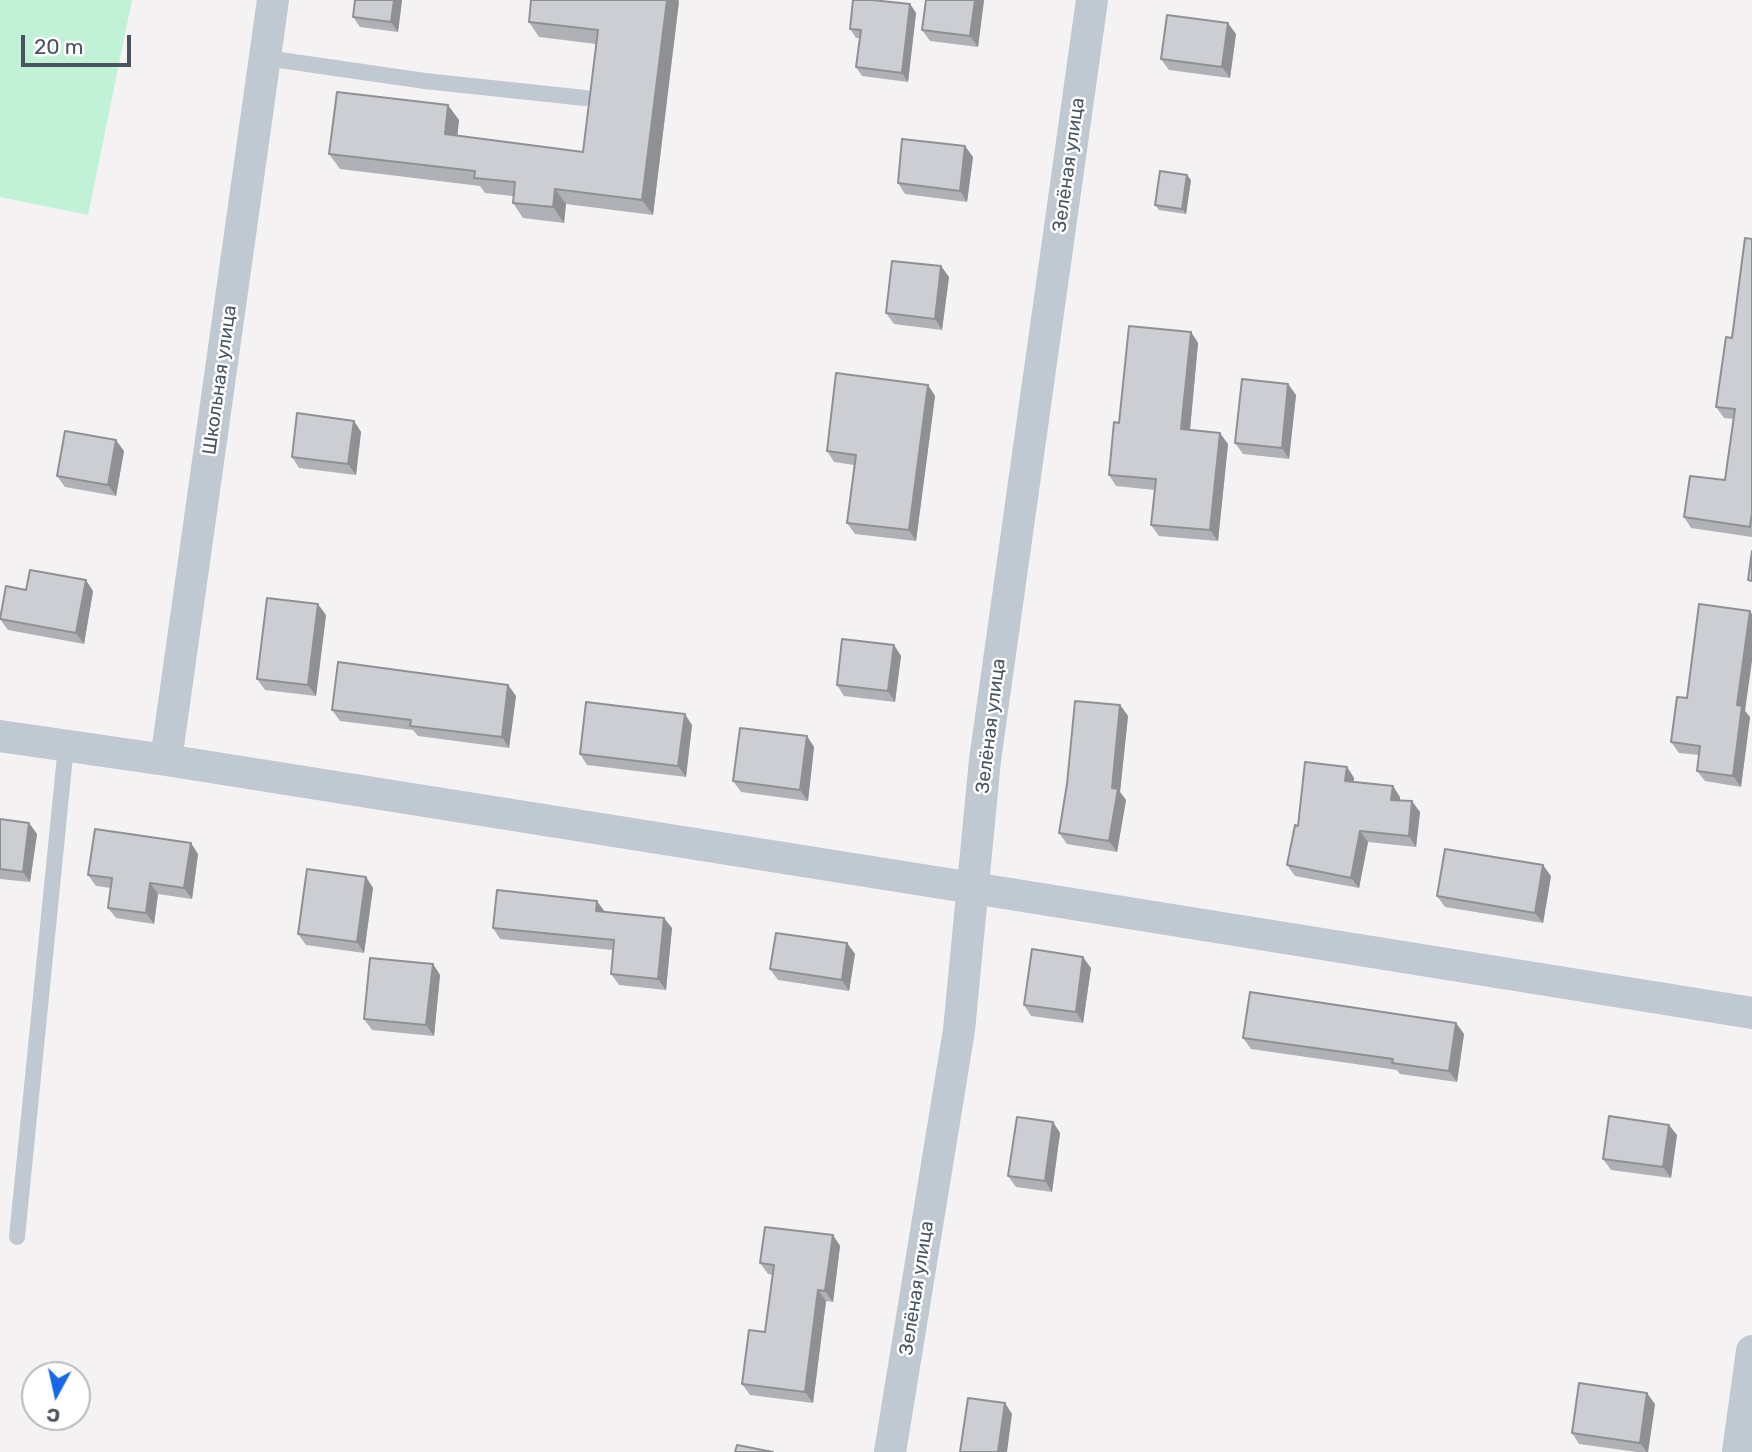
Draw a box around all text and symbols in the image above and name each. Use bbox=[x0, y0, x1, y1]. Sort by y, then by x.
scale bar bbox=[24, 21, 135, 65]
text: 20 m bbox=[34, 34, 83, 59]
street label: Зелёная улица bbox=[1048, 96, 1090, 234]
street label: Школьная улица bbox=[198, 304, 242, 456]
street label: Зелёная улица bbox=[971, 657, 1011, 795]
street label: Зелёная улица bbox=[895, 1219, 939, 1357]
north arrow bbox=[21, 1361, 91, 1431]
text: С bbox=[45, 1403, 61, 1428]

